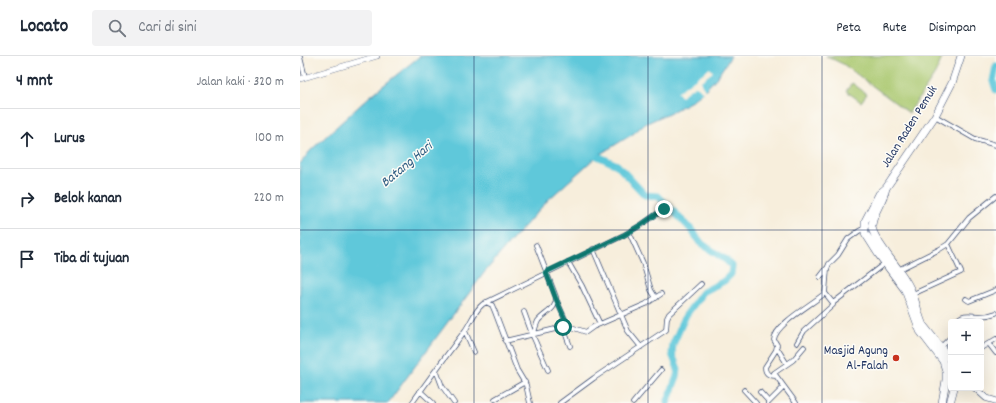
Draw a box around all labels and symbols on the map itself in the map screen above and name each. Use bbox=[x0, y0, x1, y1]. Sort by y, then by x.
street label: Jalan Raden Pemuk bbox=[877, 82, 943, 172]
water label: Batang Hari bbox=[377, 136, 439, 193]
route end bbox=[655, 200, 673, 218]
route start bbox=[554, 318, 572, 336]
place label: Masjid Agung Al-Falah bbox=[824, 342, 888, 376]
marker: Masjid Agung Al-Falah bbox=[891, 353, 901, 363]

